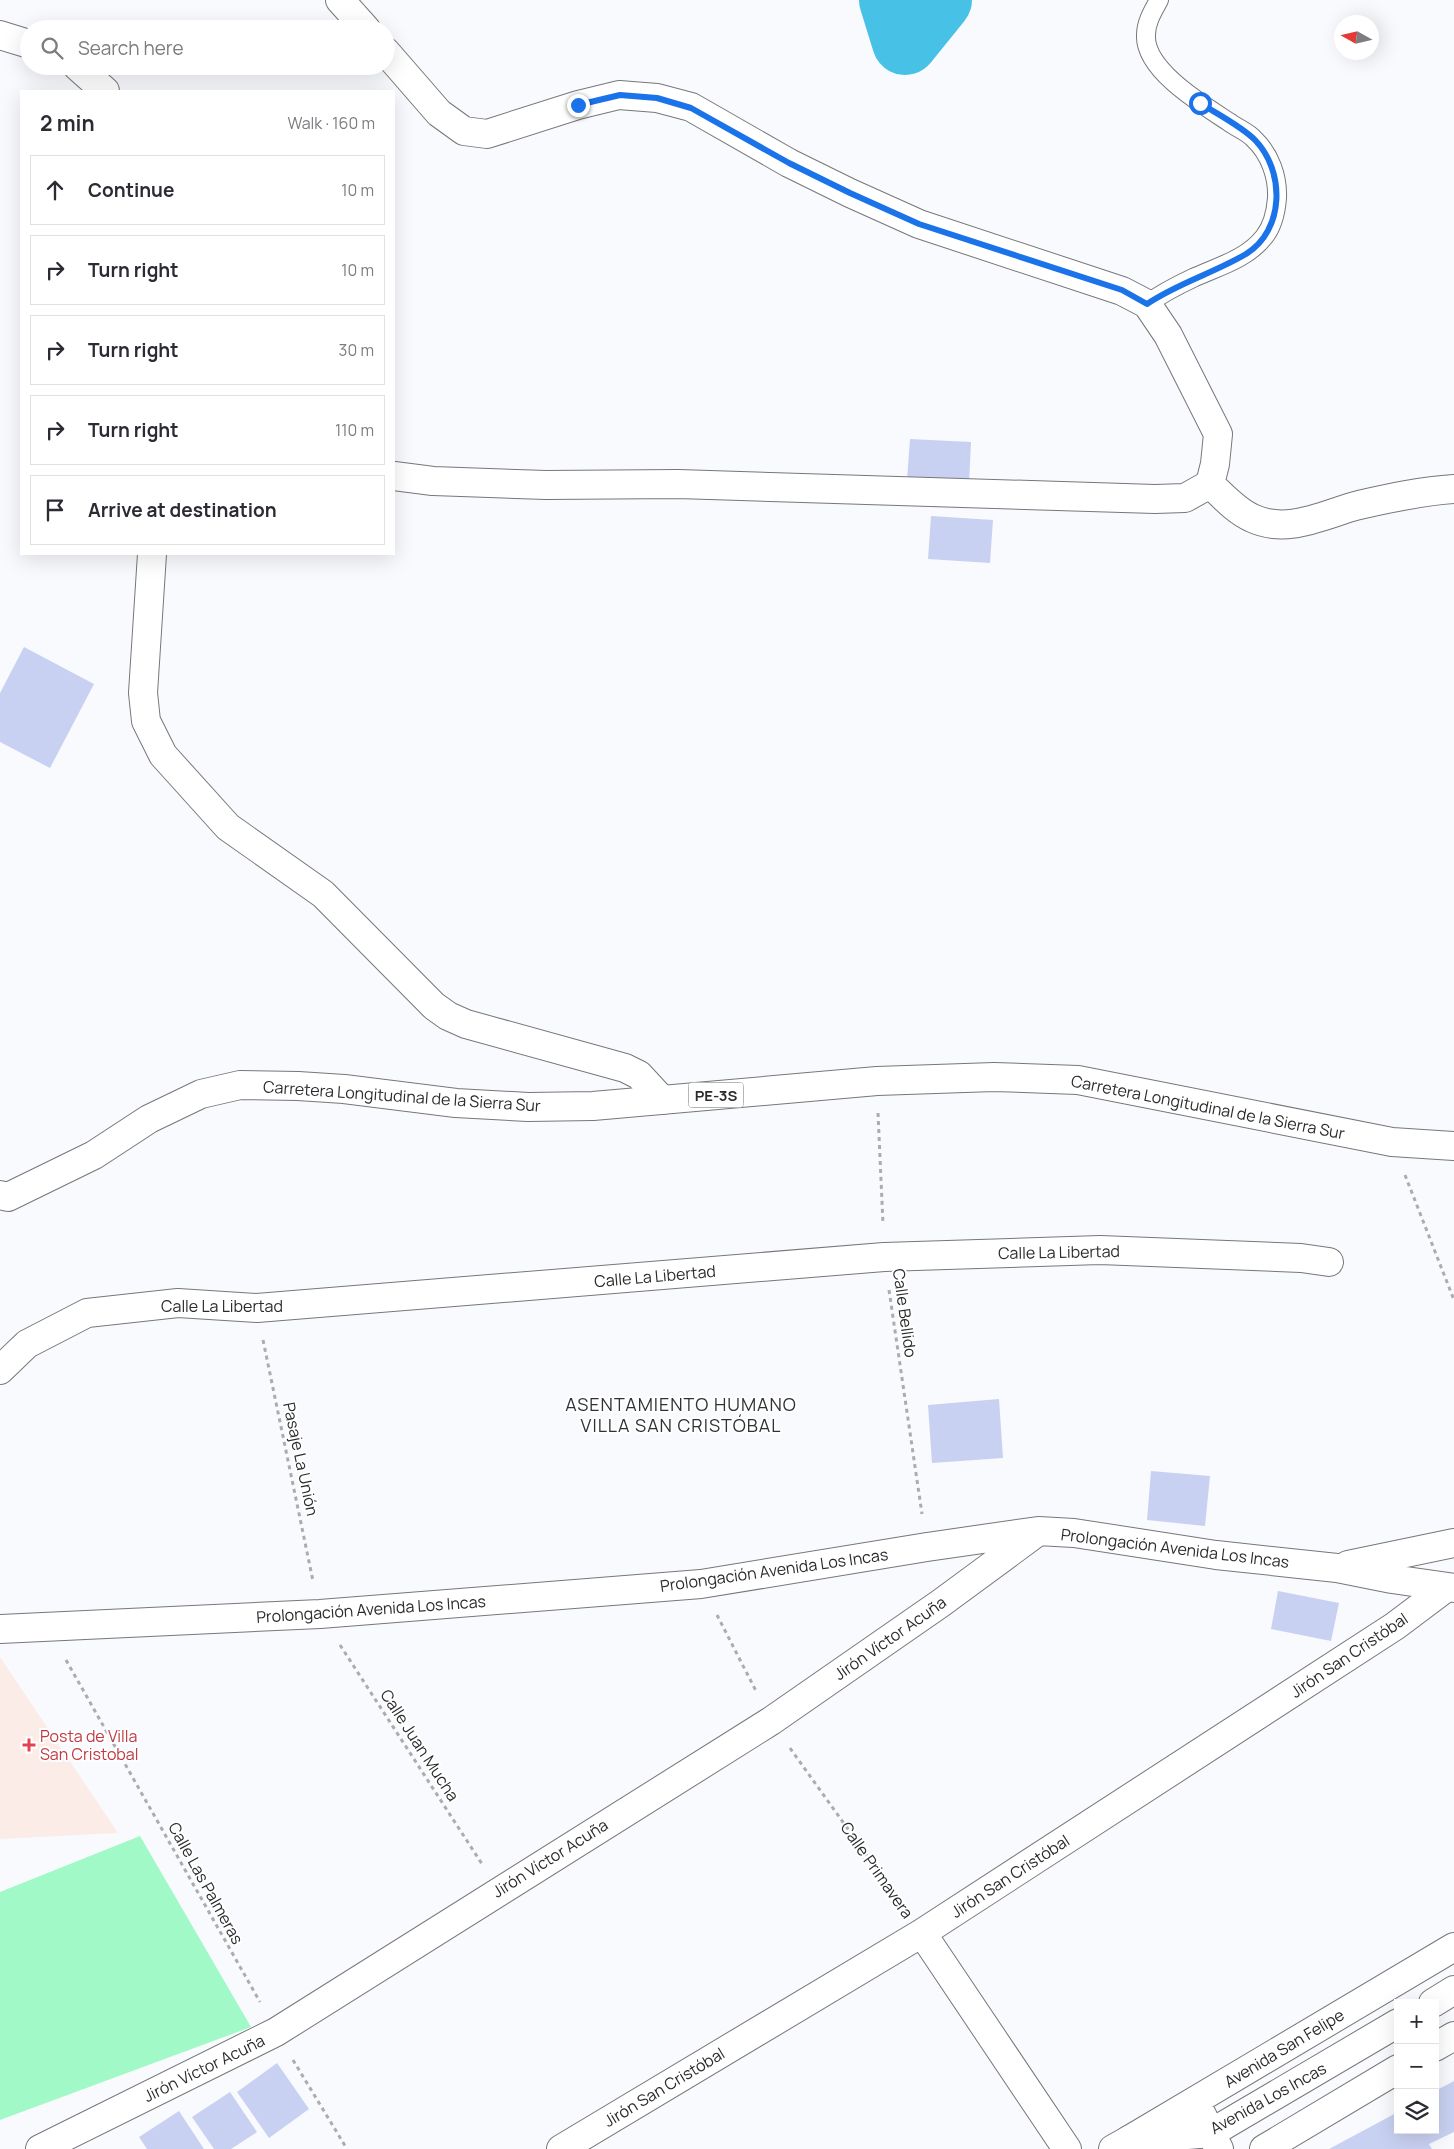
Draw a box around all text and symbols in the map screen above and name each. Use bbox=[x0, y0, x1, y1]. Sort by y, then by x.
north arrow bbox=[1334, 15, 1379, 60]
search box bbox=[20, 20, 395, 75]
icon: search bbox=[38, 34, 66, 62]
text: Search here bbox=[78, 35, 184, 61]
route start bbox=[1189, 92, 1212, 115]
route end bbox=[567, 94, 590, 117]
text: 2 min bbox=[40, 109, 95, 137]
text: Walk · 160 m bbox=[287, 112, 375, 134]
icon: ahead bbox=[41, 176, 69, 204]
text: Continue bbox=[88, 177, 174, 203]
text: 10 m bbox=[341, 179, 374, 201]
icon: right bbox=[41, 256, 69, 284]
text: Turn right bbox=[88, 257, 178, 283]
text: 10 m bbox=[341, 259, 374, 281]
icon: right bbox=[41, 336, 69, 364]
text: Turn right bbox=[88, 337, 178, 363]
text: 30 m bbox=[339, 339, 374, 361]
icon: right bbox=[41, 416, 69, 444]
text: Turn right bbox=[88, 417, 178, 443]
text: 110 m bbox=[335, 419, 374, 441]
icon: arrive bbox=[41, 496, 69, 524]
text: Arrive at destination bbox=[88, 497, 277, 523]
street label: Carretera Longitudinal de la Sierra Sur bbox=[1069, 1070, 1347, 1144]
street label: Carretera Longitudinal de la Sierra Sur bbox=[263, 1075, 542, 1117]
road number: PE-3S bbox=[688, 1082, 744, 1108]
street label: Calle La Libertad bbox=[998, 1240, 1120, 1264]
street label: Calle La Libertad bbox=[593, 1260, 717, 1292]
street label: Calle Bellido bbox=[888, 1267, 922, 1359]
street label: Calle La Libertad bbox=[161, 1295, 283, 1317]
district label: ASENTAMIENTO HUMANO VILLA SAN CRISTÓBAL bbox=[565, 1392, 797, 1437]
street label: Pasaje La Unión bbox=[278, 1400, 324, 1518]
street label: Prolongación Avenida Los Incas bbox=[1060, 1523, 1290, 1573]
street label: Prolongación Avenida Los Incas bbox=[659, 1543, 889, 1597]
street label: Prolongación Avenida Los Incas bbox=[256, 1590, 486, 1628]
street label: Jirón Víctor Acuña bbox=[830, 1591, 950, 1685]
street label: Jirón San Cristóbal bbox=[1286, 1607, 1412, 1703]
street label: Calle Juan Mucha bbox=[376, 1685, 464, 1805]
place label: Posta de Villa San Cristobal bbox=[40, 1725, 138, 1765]
marker: Posta de Villa San Cristobal bbox=[22, 1738, 36, 1752]
street label: Jirón Víctor Acuña bbox=[488, 1814, 612, 1902]
street label: Calle Primavera bbox=[836, 1817, 918, 1923]
street label: Calle Las Palmeras bbox=[163, 1818, 249, 1948]
street label: Jirón San Cristóbal bbox=[946, 1829, 1074, 1923]
map controls bbox=[1394, 1999, 1439, 2134]
button: + bbox=[1394, 1999, 1439, 2044]
street label: Avenida San Felipe bbox=[1220, 2004, 1348, 2092]
street label: Jirón Víctor Acuña bbox=[140, 2029, 268, 2107]
street label: Jirón San Cristóbal bbox=[599, 2042, 729, 2132]
button: − bbox=[1394, 2044, 1439, 2089]
street label: Avenida Los Incas bbox=[1206, 2057, 1330, 2139]
button: layers bbox=[1394, 2089, 1439, 2134]

